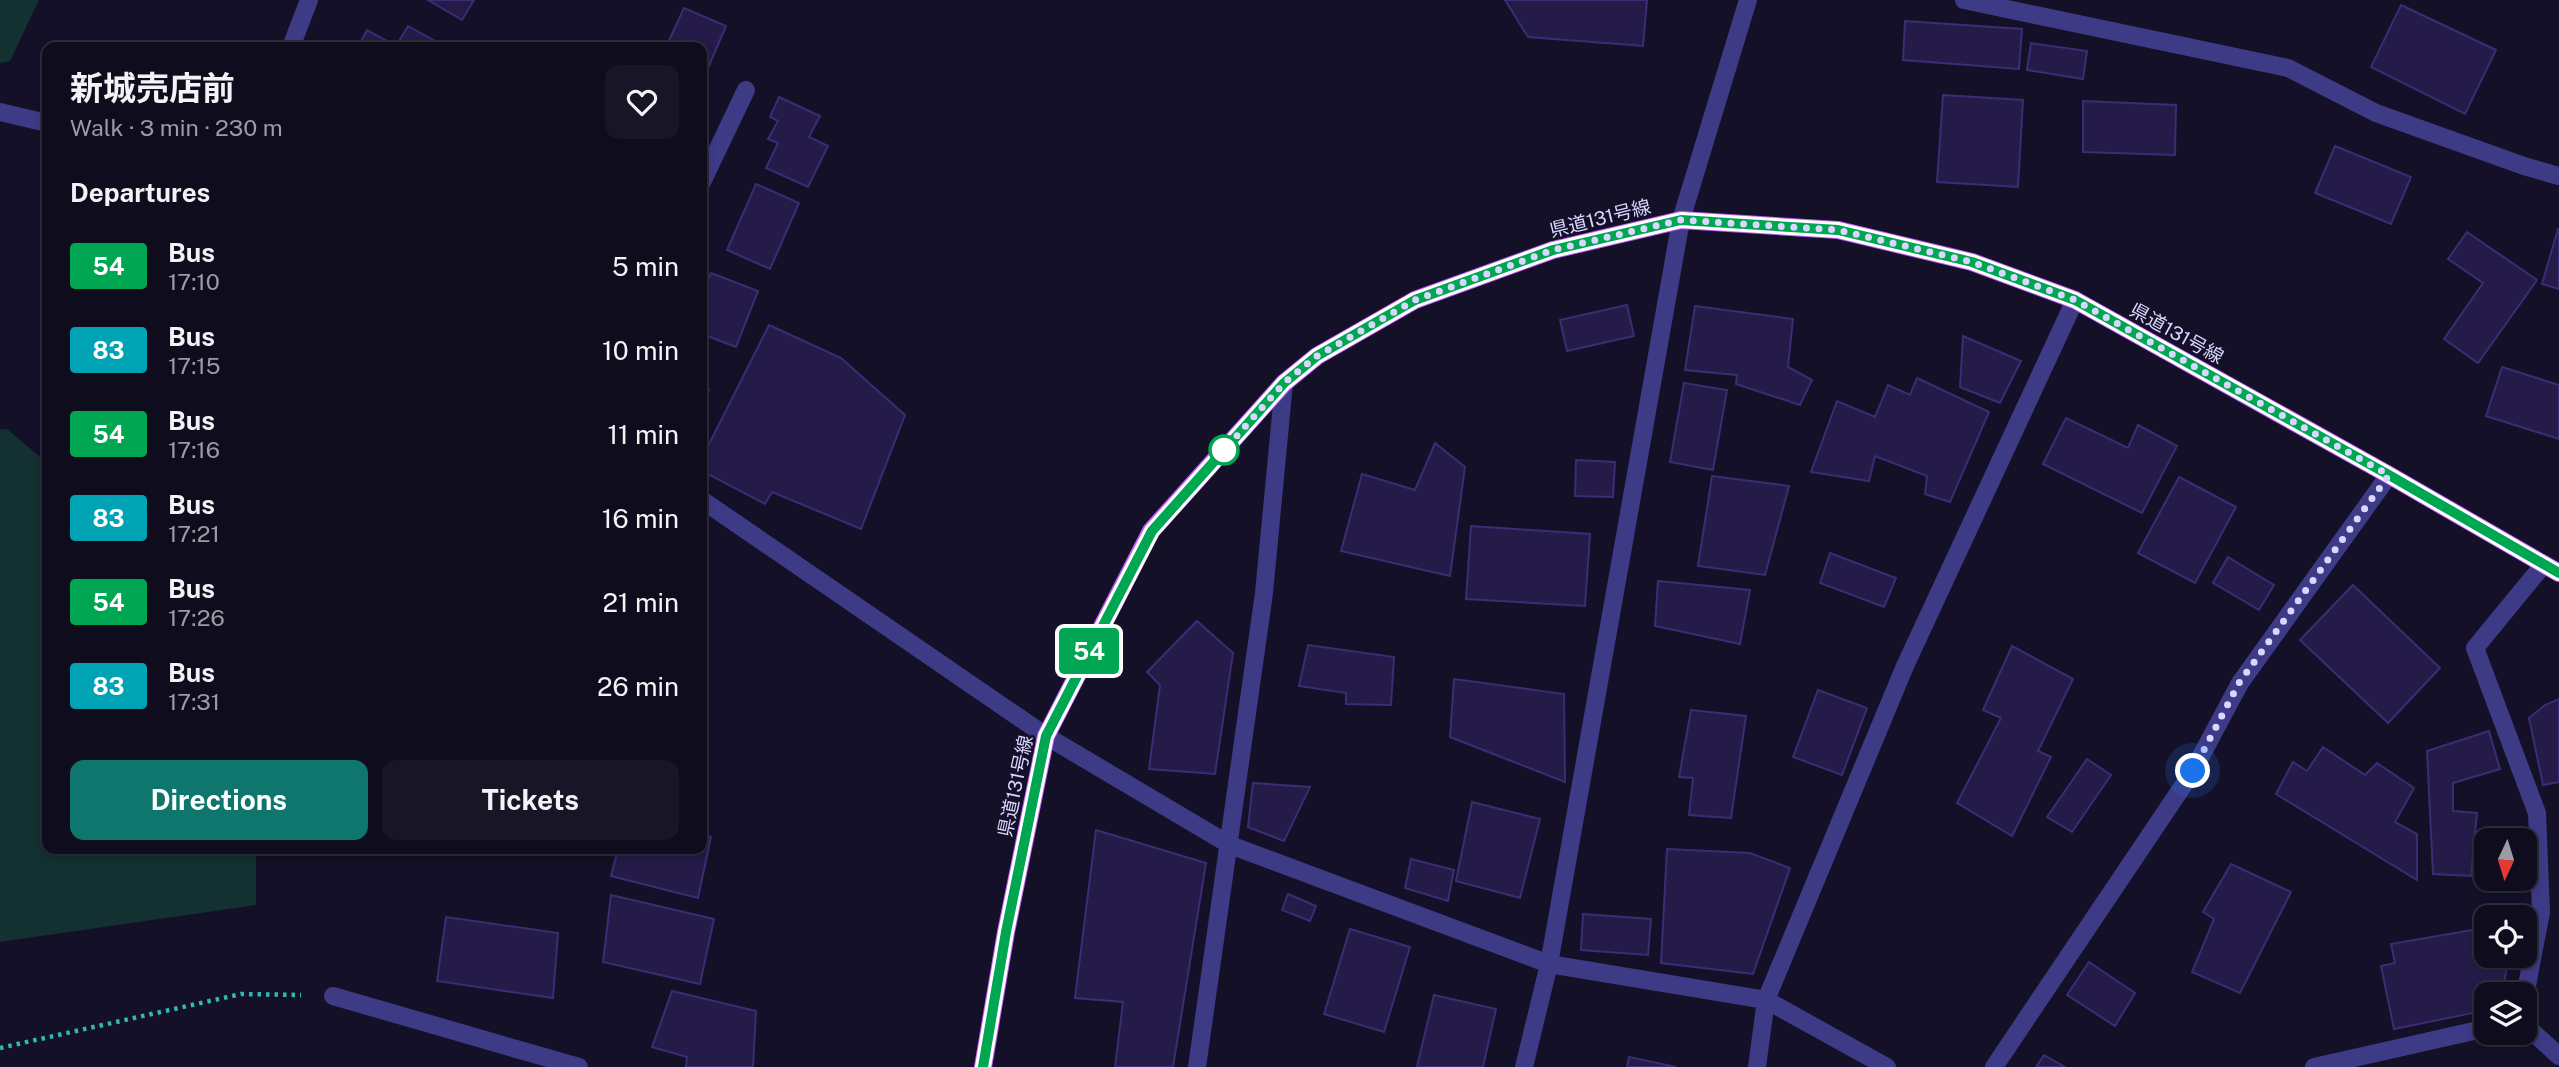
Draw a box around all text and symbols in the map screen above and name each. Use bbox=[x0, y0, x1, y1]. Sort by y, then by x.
button: heart bbox=[605, 65, 679, 139]
text: 新城売店前 bbox=[70, 69, 235, 107]
text: Walk · 3 min · 230 m bbox=[70, 114, 283, 141]
text: Departures bbox=[70, 177, 210, 208]
street label: 県道131号線 bbox=[1547, 195, 1653, 241]
text: Bus bbox=[168, 237, 215, 268]
text: 5 min bbox=[612, 251, 679, 282]
text: 54 bbox=[93, 252, 124, 280]
text: 17:10 bbox=[168, 268, 220, 295]
street label: 県道131号線 bbox=[2126, 298, 2228, 368]
text: Bus bbox=[168, 321, 215, 352]
text: 10 min bbox=[602, 335, 679, 366]
text: 83 bbox=[93, 336, 125, 364]
text: 17:15 bbox=[168, 352, 220, 379]
text: Bus bbox=[168, 405, 215, 436]
text: 11 min bbox=[607, 419, 679, 450]
text: 54 bbox=[93, 420, 124, 448]
unlabelled marker bbox=[1209, 435, 1239, 465]
text: 17:16 bbox=[168, 436, 220, 463]
text: Bus bbox=[168, 489, 215, 520]
text: 16 min bbox=[602, 503, 679, 534]
text: 83 bbox=[93, 504, 125, 532]
text: 17:21 bbox=[168, 520, 220, 547]
text: Bus bbox=[168, 573, 215, 604]
text: 21 min bbox=[603, 587, 679, 618]
text: 54 bbox=[93, 588, 124, 616]
text: 17:26 bbox=[168, 604, 225, 631]
line badge: 54 bbox=[1058, 628, 1120, 674]
text: 54 bbox=[1073, 637, 1105, 665]
text: Bus bbox=[168, 657, 215, 688]
text: 26 min bbox=[597, 671, 679, 702]
text: 83 bbox=[93, 672, 125, 700]
text: 17:31 bbox=[168, 688, 220, 715]
street label: 県道131号線 bbox=[993, 733, 1037, 839]
your location bbox=[2175, 753, 2210, 788]
button: Directions bbox=[70, 760, 368, 840]
button: Tickets bbox=[382, 760, 679, 840]
north arrow bbox=[2474, 828, 2538, 891]
map controls bbox=[2474, 828, 2537, 1045]
button: locate bbox=[2474, 905, 2537, 968]
button: layers bbox=[2474, 982, 2537, 1045]

